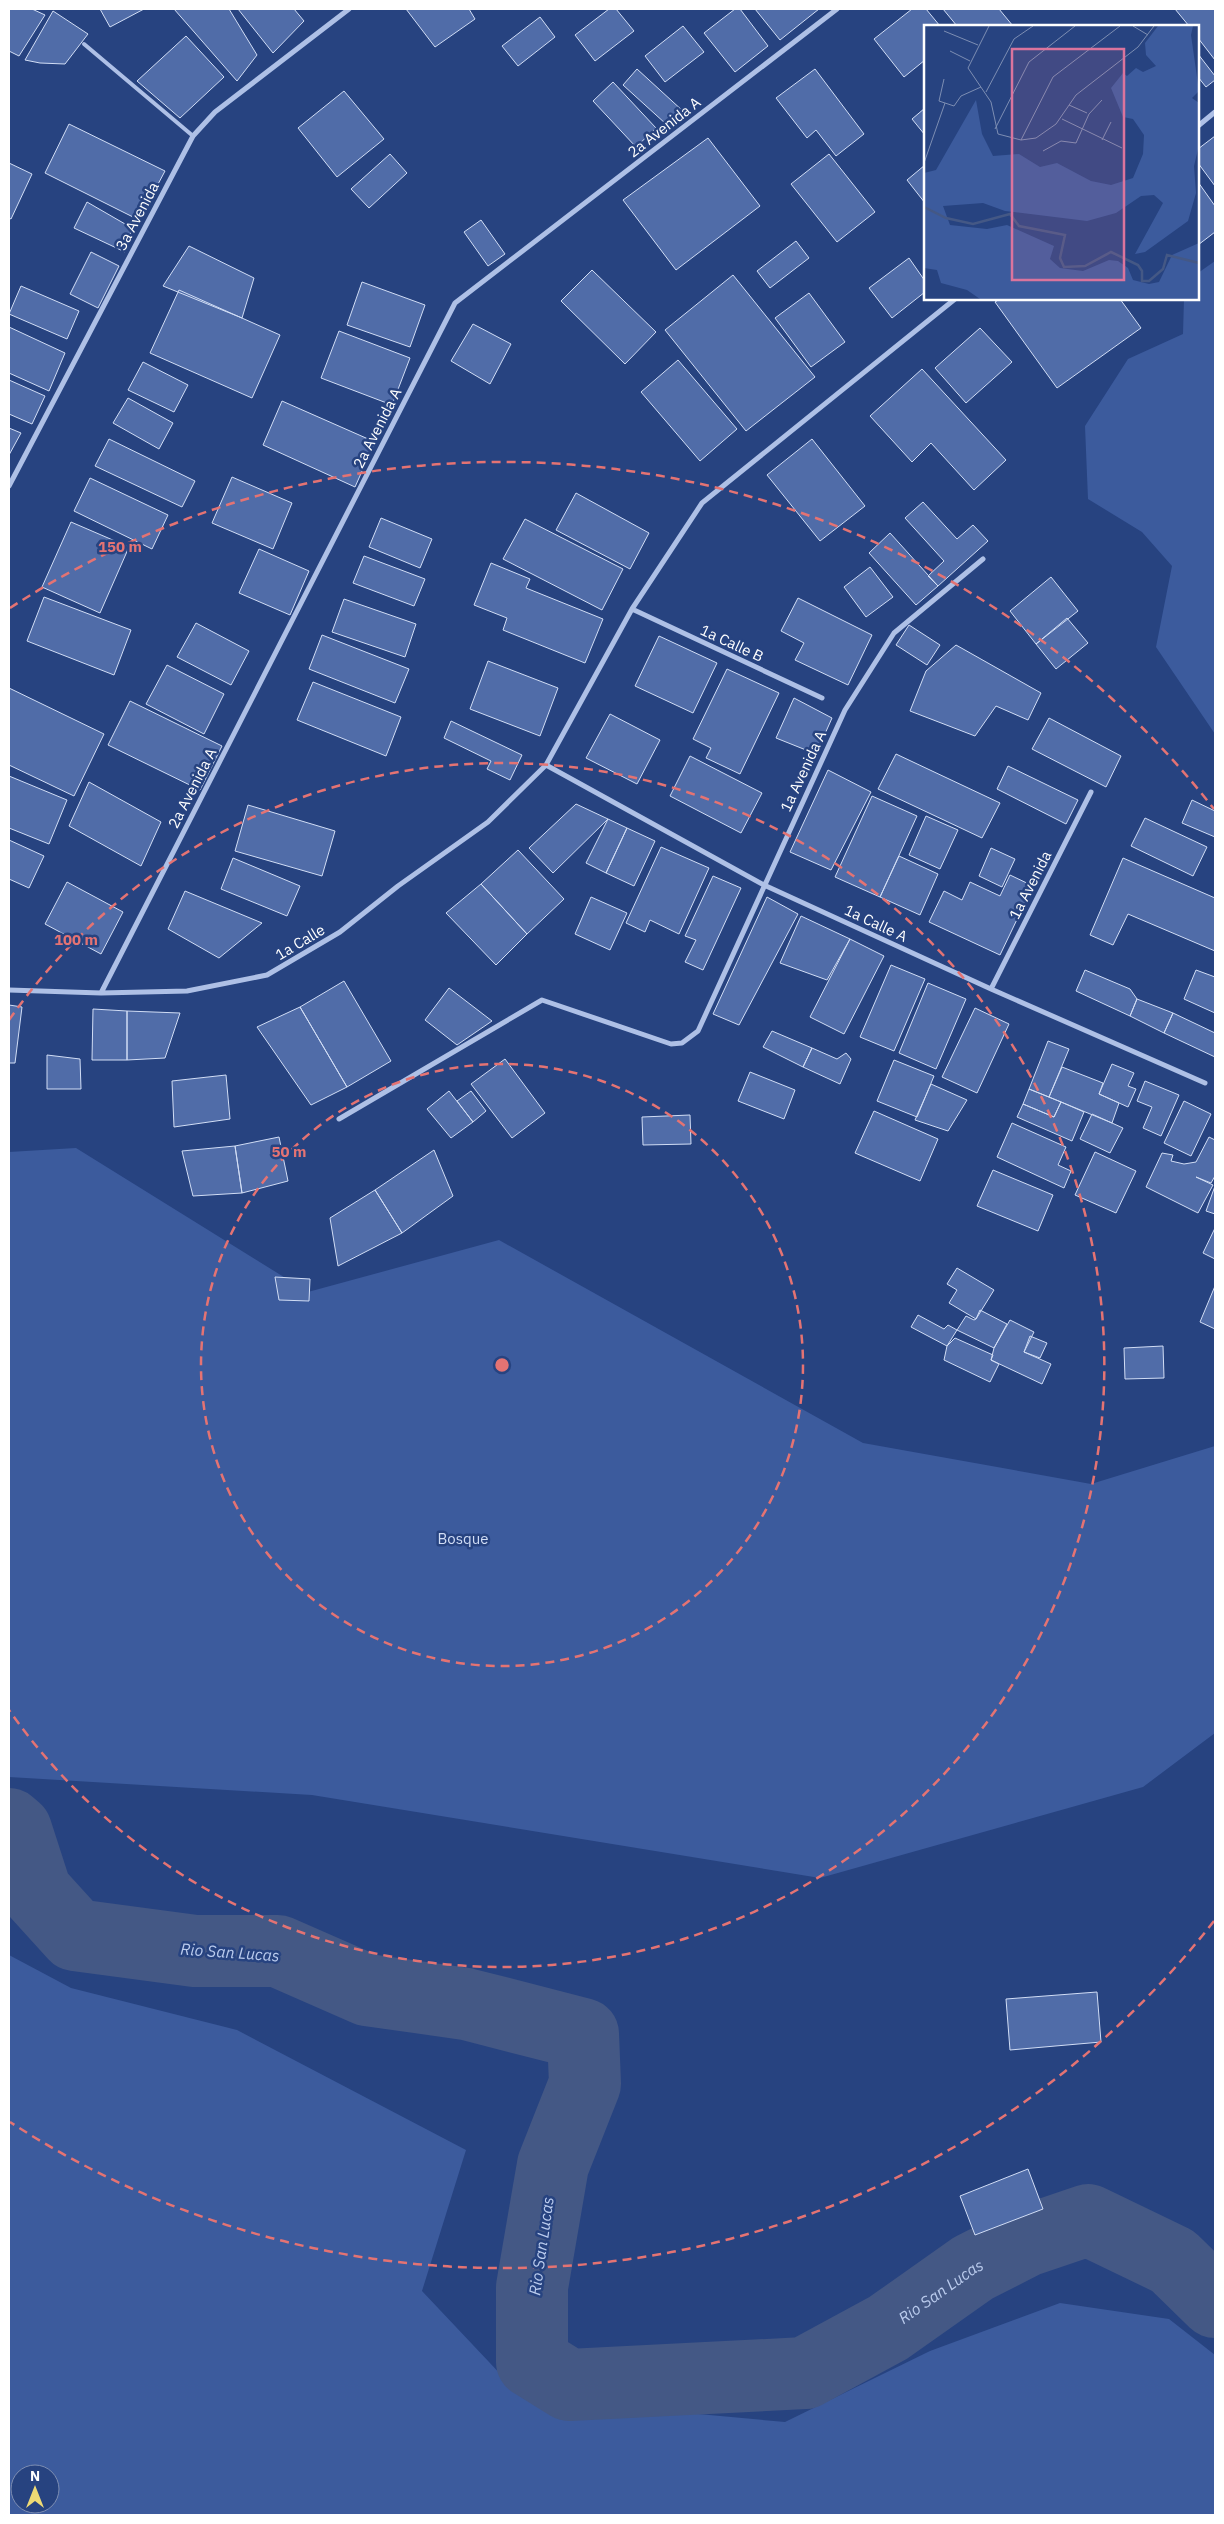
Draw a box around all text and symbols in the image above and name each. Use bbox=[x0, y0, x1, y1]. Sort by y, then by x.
inset map bbox=[924, 25, 1199, 300]
street label: 2a Avenida A bbox=[624, 92, 705, 161]
street label: 3a Avenida bbox=[111, 179, 163, 253]
street label: 2a Avenida A bbox=[349, 384, 405, 471]
text: 150 m bbox=[98, 537, 142, 556]
street label: 1a Calle B bbox=[697, 620, 767, 666]
street label: 1a Avenida A bbox=[776, 727, 830, 815]
street label: 2a Avenida A bbox=[164, 744, 220, 831]
street label: 1a Avenida bbox=[1005, 848, 1055, 922]
street label: 1a Calle A bbox=[841, 900, 911, 946]
street label: 1a Calle bbox=[272, 920, 328, 964]
text: 100 m bbox=[54, 930, 98, 949]
text: 50 m bbox=[272, 1142, 306, 1161]
centre of rings bbox=[493, 1356, 511, 1374]
park label: Bosque bbox=[438, 1529, 488, 1548]
water label: Rio San Lucas bbox=[180, 1939, 280, 1965]
water label: Rio San Lucas bbox=[524, 2195, 558, 2297]
water label: Rio San Lucas bbox=[894, 2255, 986, 2328]
north arrow bbox=[10, 2464, 60, 2514]
text: N bbox=[30, 2467, 40, 2485]

